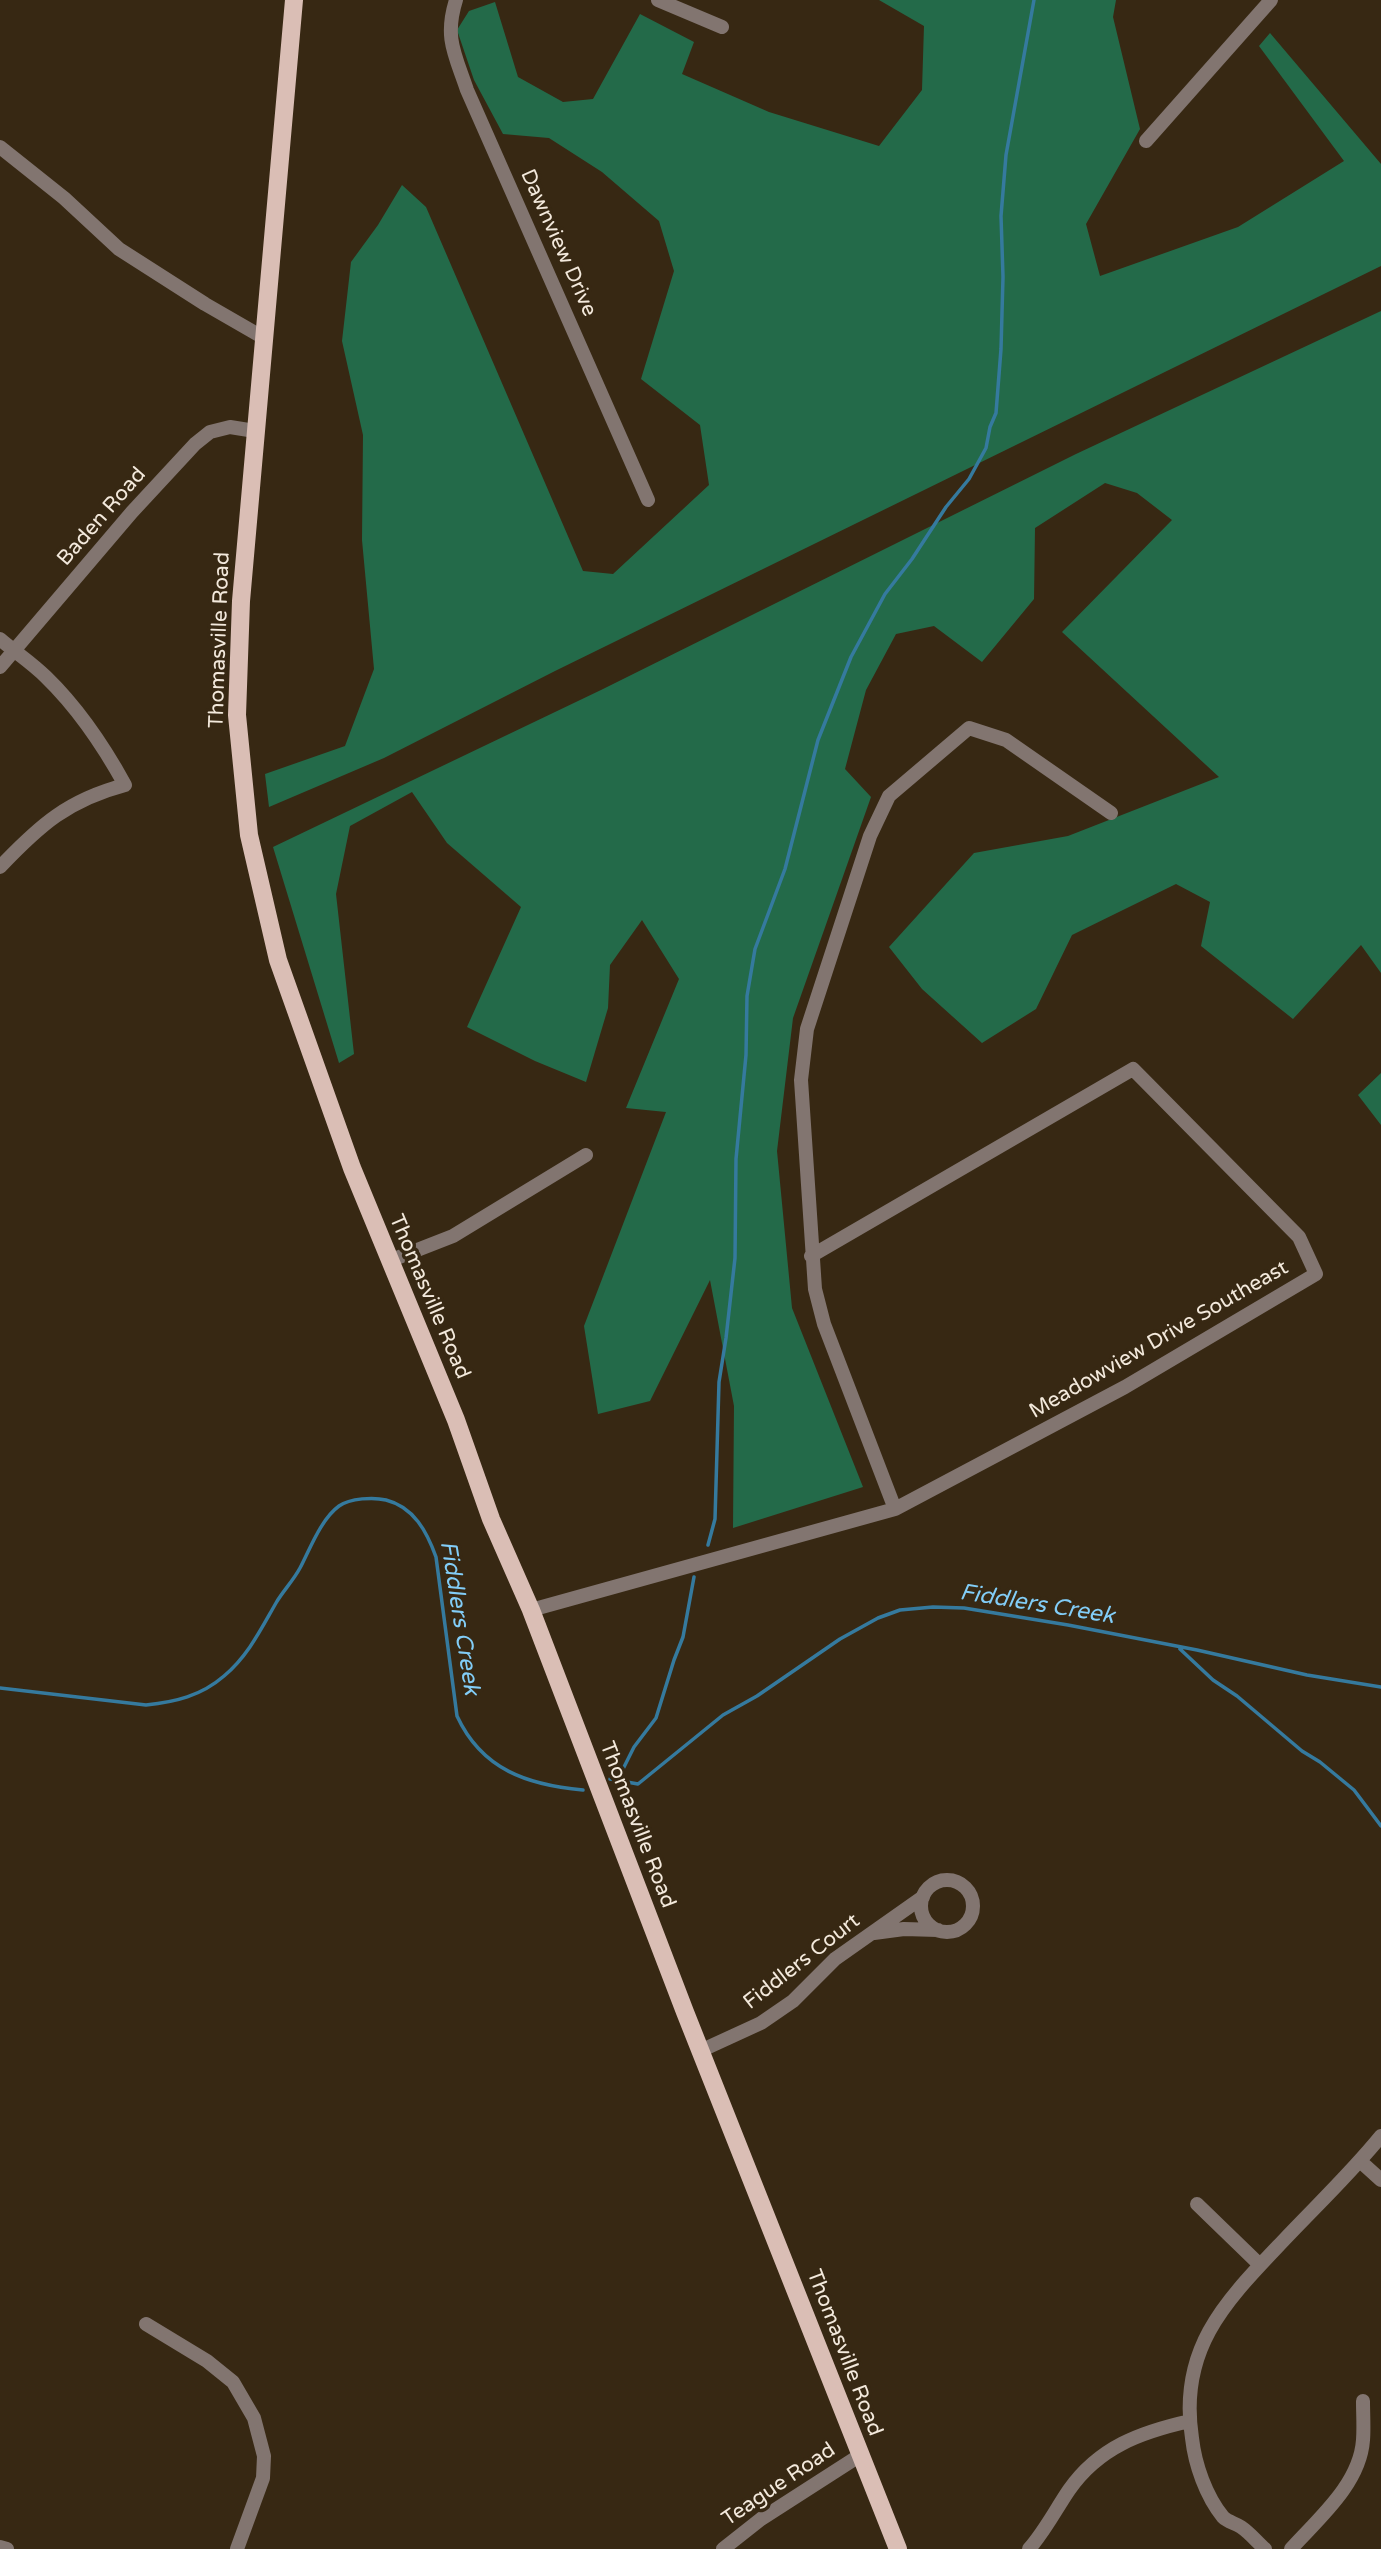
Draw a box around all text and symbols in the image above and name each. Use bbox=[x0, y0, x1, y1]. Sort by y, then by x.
street label: Dawnview Drive bbox=[514, 166, 602, 320]
street label: Baden Road bbox=[52, 463, 152, 571]
street label: Thomasville Road bbox=[204, 551, 236, 729]
street label: Thomasville Road bbox=[383, 1211, 475, 1383]
street label: Meadowview Drive Southeast bbox=[1025, 1255, 1293, 1425]
water label: Fiddlers Creek bbox=[433, 1539, 485, 1697]
water label: Fiddlers Creek bbox=[958, 1579, 1116, 1631]
street label: Thomasville Road bbox=[594, 1738, 680, 1912]
street label: Fiddlers Court bbox=[739, 1909, 865, 2015]
street label: Thomasville Road bbox=[801, 2266, 887, 2440]
street label: Teague Road bbox=[718, 2438, 840, 2532]

